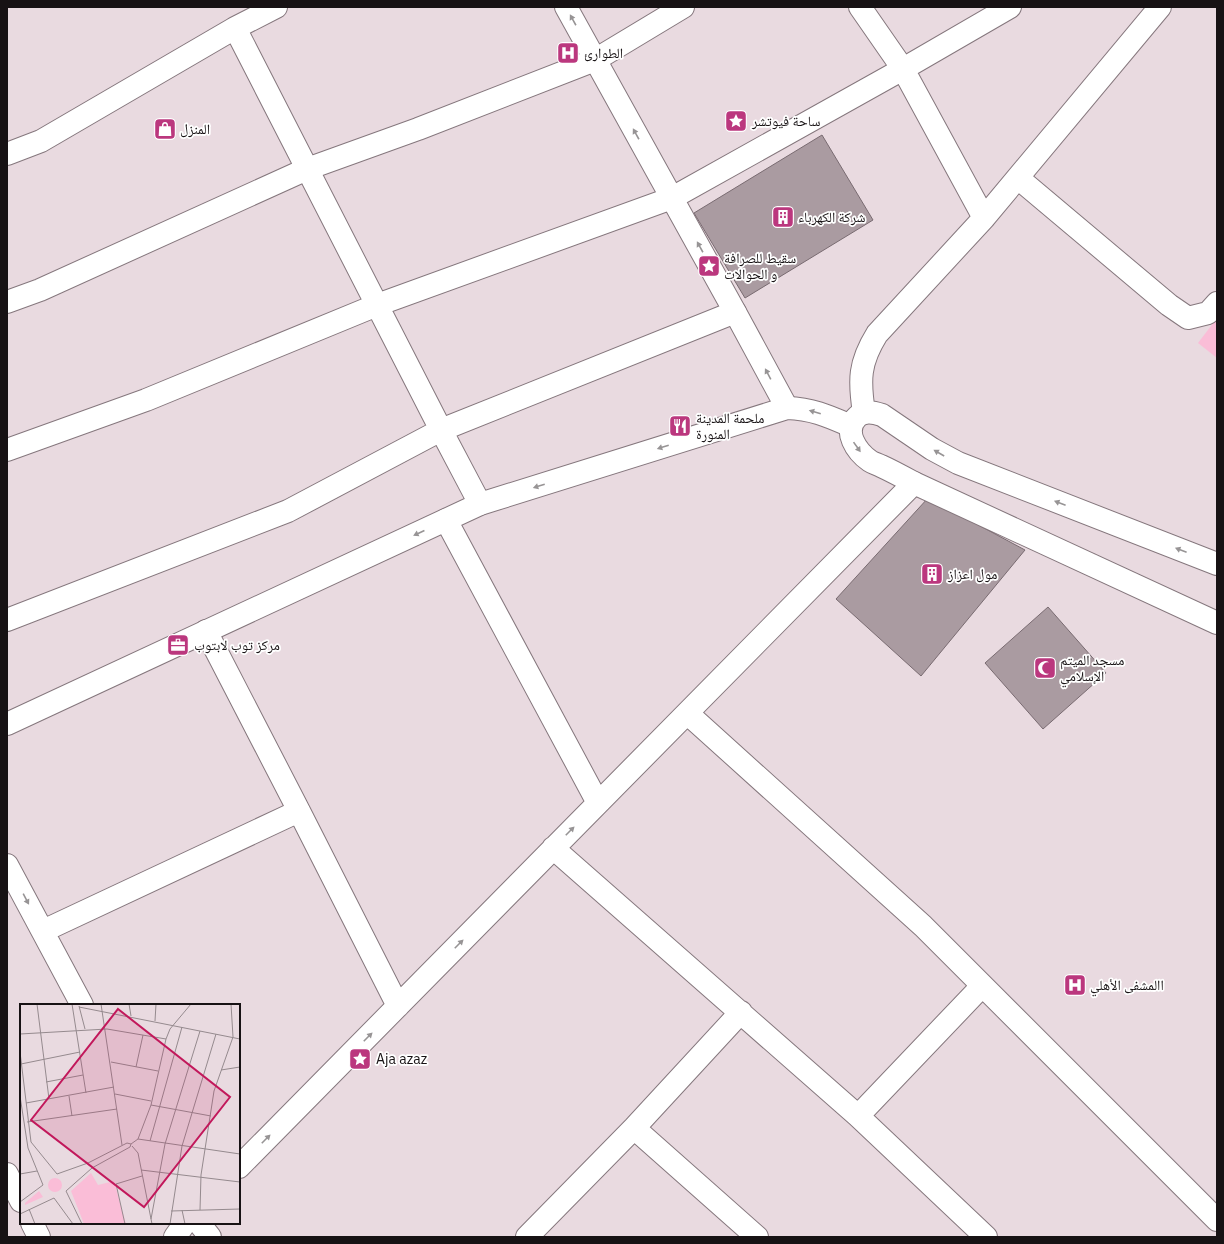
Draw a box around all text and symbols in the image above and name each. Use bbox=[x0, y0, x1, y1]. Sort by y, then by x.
one-way arrow bbox=[570, 14, 576, 26]
hospital icon: الطوارئ bbox=[555, 40, 581, 66]
place label: الطوارئ bbox=[584, 44, 623, 62]
place icon: ساحة فيوتشر bbox=[723, 108, 749, 134]
place label: ساحة فيوتشر bbox=[751, 112, 821, 130]
shop icon: المنزل bbox=[152, 116, 178, 142]
place label: المنزل bbox=[180, 120, 210, 138]
one-way arrow bbox=[633, 128, 640, 140]
building icon: شركة الكهرباء bbox=[770, 204, 796, 230]
place label: شركة الكهرباء bbox=[798, 208, 866, 226]
one-way arrow bbox=[696, 241, 703, 253]
place label: سقيط للصرافة و الحوالات bbox=[724, 249, 796, 283]
place icon: سقيط للصرافة و الحوالات bbox=[696, 253, 722, 279]
one-way arrow bbox=[765, 368, 772, 380]
place label: ملحمة المدينة المنورة bbox=[696, 409, 765, 443]
one-way arrow bbox=[809, 409, 821, 415]
restaurant icon: ملحمة المدينة المنورة bbox=[667, 413, 693, 439]
one-way arrow bbox=[853, 442, 861, 453]
one-way arrow bbox=[657, 444, 669, 450]
one-way arrow bbox=[934, 450, 945, 457]
one-way arrow bbox=[533, 483, 545, 489]
one-way arrow bbox=[1053, 499, 1065, 505]
one-way arrow bbox=[413, 530, 424, 536]
one-way arrow bbox=[1175, 547, 1186, 553]
building icon: مول اعزاز bbox=[919, 561, 945, 587]
place label: مول اعزاز bbox=[947, 565, 997, 583]
office icon: مركز توب لابتوب bbox=[165, 632, 191, 658]
place label: مركز توب لابتوب bbox=[194, 636, 280, 654]
place label: مسجد الميتم الإسلامي bbox=[1060, 651, 1124, 688]
mosque icon: مسجد الميتم الإسلامي bbox=[1032, 655, 1058, 681]
one-way arrow bbox=[565, 827, 575, 836]
one-way arrow bbox=[22, 893, 29, 905]
one-way arrow bbox=[454, 939, 464, 949]
hospital icon: االمشفى الأهلي bbox=[1062, 972, 1088, 998]
place label: االمشفى الأهلي bbox=[1090, 976, 1164, 997]
inset map bbox=[20, 1004, 240, 1224]
one-way arrow bbox=[363, 1032, 373, 1041]
place icon: Aja azaz bbox=[347, 1046, 373, 1072]
place label: Aja azaz bbox=[376, 1050, 428, 1068]
one-way arrow bbox=[261, 1134, 271, 1144]

